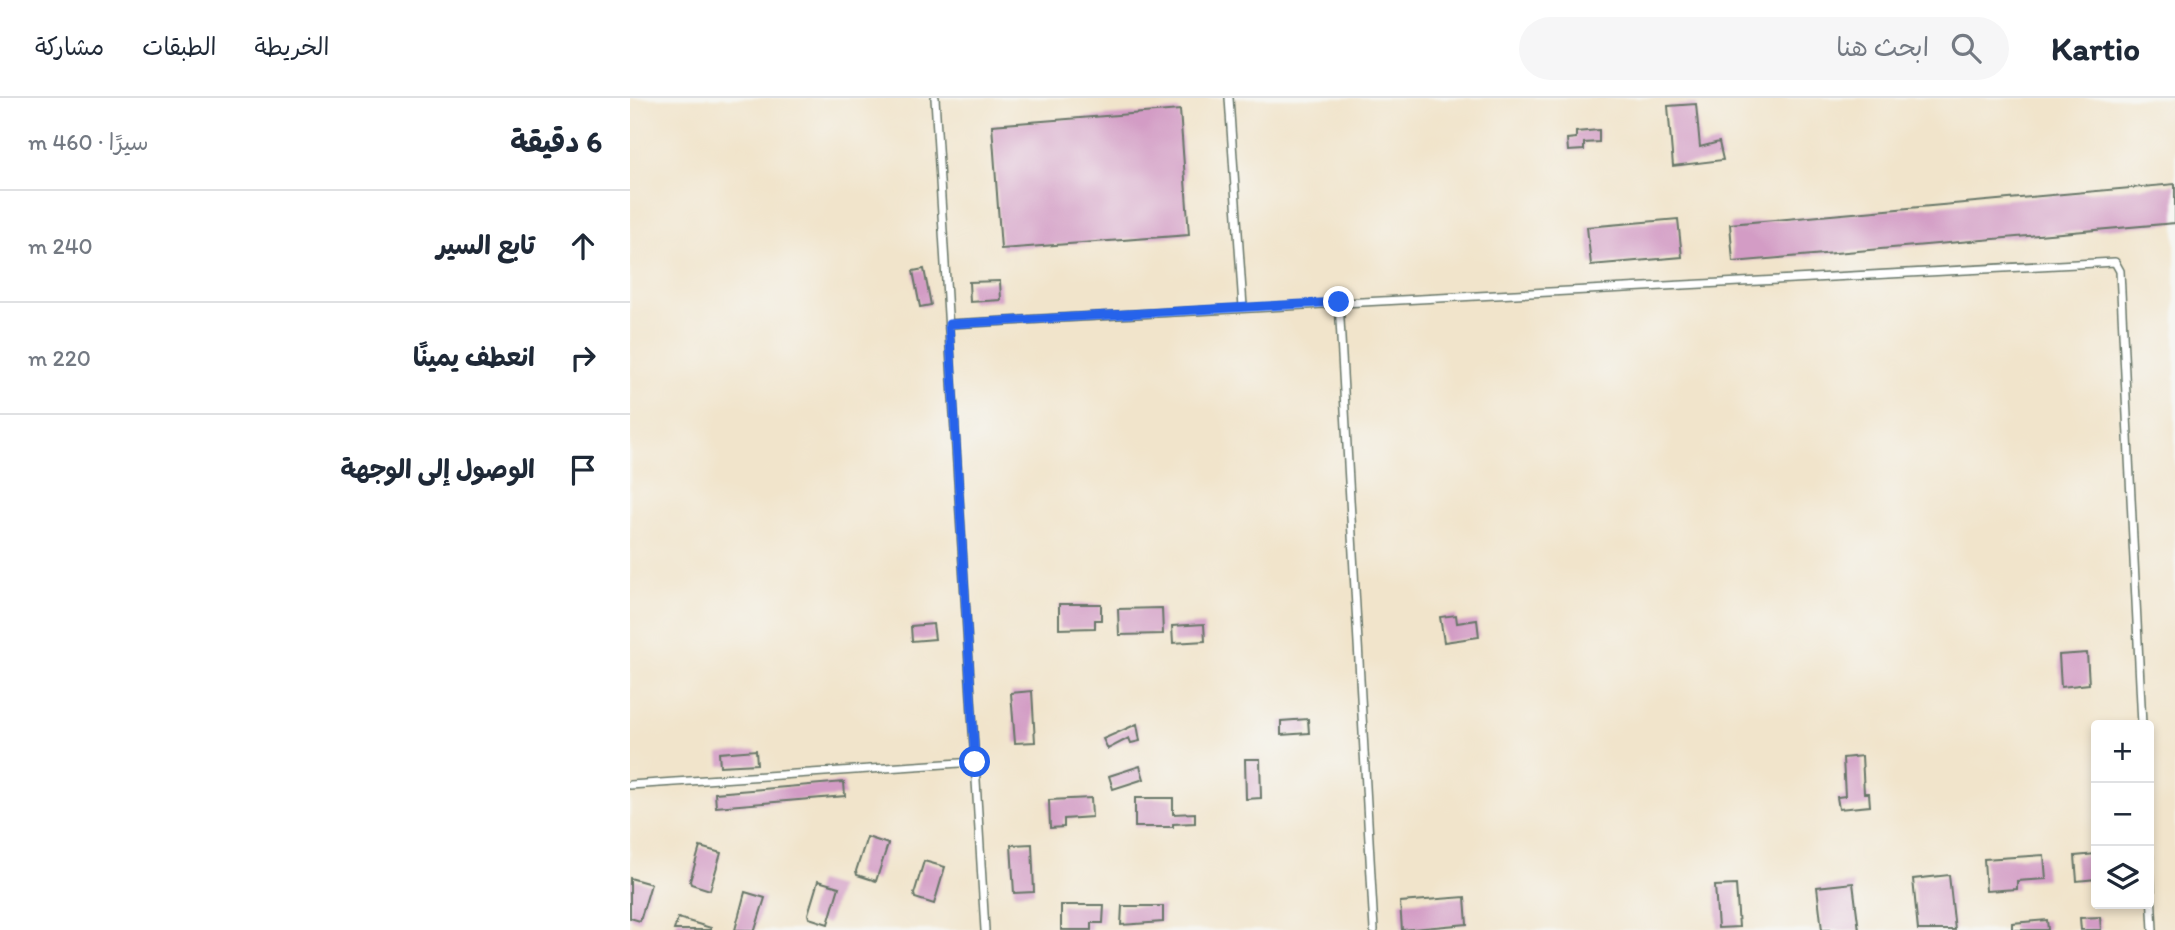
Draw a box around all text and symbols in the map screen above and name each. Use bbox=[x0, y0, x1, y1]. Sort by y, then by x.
search box bbox=[1519, 17, 2009, 80]
icon: search bbox=[1947, 29, 1985, 67]
text: Kartio bbox=[2051, 29, 2140, 68]
text: ابحث هنا bbox=[1836, 31, 1929, 63]
text: مشاركة bbox=[35, 32, 104, 61]
text: الطبقات bbox=[142, 32, 217, 61]
text: الخريطة bbox=[255, 32, 329, 61]
text: 6 دقيقة bbox=[510, 123, 602, 160]
text: سيرًا · 460 m bbox=[28, 128, 149, 156]
icon: ahead bbox=[564, 227, 602, 265]
text: تابع السير bbox=[437, 229, 535, 261]
text: 240 m bbox=[28, 232, 93, 260]
route end bbox=[1323, 286, 1354, 317]
icon: right bbox=[564, 339, 602, 377]
text: انعطف يمينًا bbox=[413, 341, 535, 373]
text: 220 m bbox=[28, 344, 91, 372]
icon: arrive bbox=[564, 451, 602, 489]
text: الوصول إلى الوجهة bbox=[341, 453, 535, 485]
map controls bbox=[2091, 720, 2154, 909]
button: + bbox=[2091, 720, 2154, 783]
route start bbox=[959, 746, 990, 777]
button: − bbox=[2091, 783, 2154, 846]
button: layers bbox=[2091, 846, 2154, 909]

